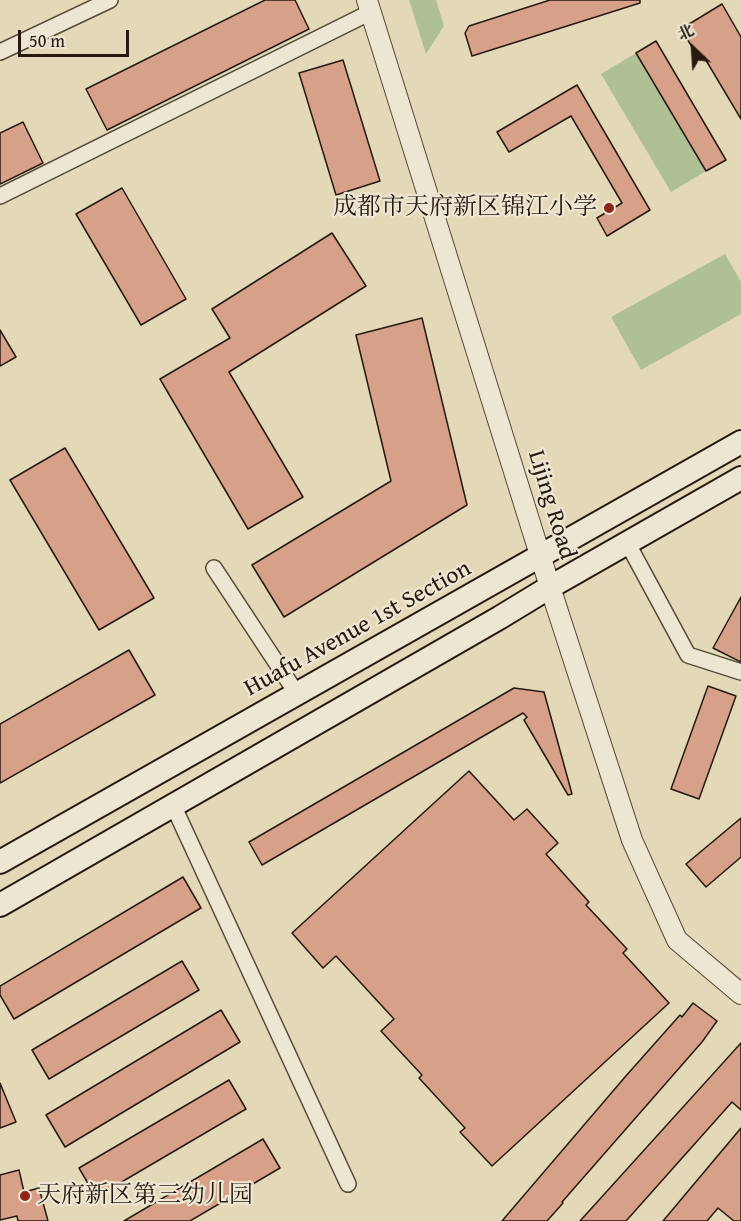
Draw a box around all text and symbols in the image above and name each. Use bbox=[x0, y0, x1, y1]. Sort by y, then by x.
text: 北 bbox=[673, 17, 698, 46]
scale bar bbox=[21, 18, 132, 56]
north arrow bbox=[663, 18, 723, 78]
text: 50 m bbox=[29, 27, 65, 54]
place label: 成都市天府新区锦江小学 bbox=[333, 194, 597, 222]
marker: 成都市天府新区锦江小学 bbox=[602, 201, 616, 215]
street label: Lijing Road bbox=[521, 447, 581, 563]
street label: Huafu Avenue 1st Section bbox=[240, 555, 476, 703]
place label: 天府新区第三幼儿园 bbox=[37, 1182, 253, 1210]
marker: 天府新区第三幼儿园 bbox=[18, 1189, 32, 1203]

